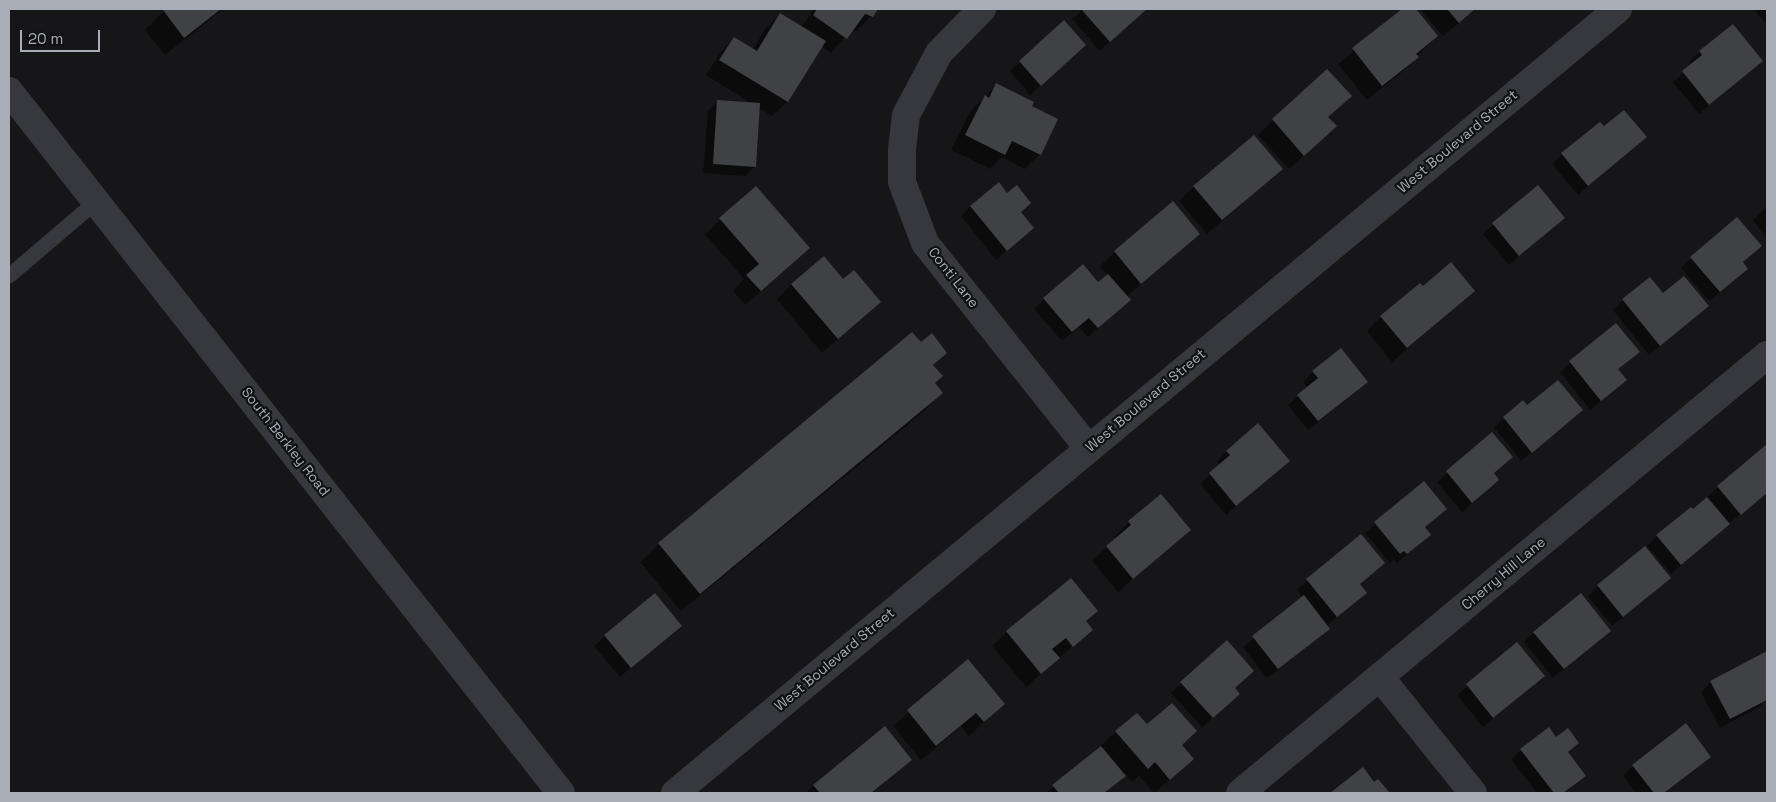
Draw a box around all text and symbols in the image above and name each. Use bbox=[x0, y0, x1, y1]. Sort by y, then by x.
scale bar bbox=[22, 20, 102, 52]
text: 20 m bbox=[28, 29, 63, 48]
street label: West Boulevard Street bbox=[1395, 87, 1521, 197]
street label: Conti Lane bbox=[924, 244, 982, 312]
street label: West Boulevard Street bbox=[1083, 346, 1209, 456]
street label: South Berkley Road bbox=[237, 384, 333, 500]
street label: Cherry Hill Lane bbox=[1459, 534, 1549, 614]
street label: West Boulevard Street bbox=[772, 605, 898, 715]

